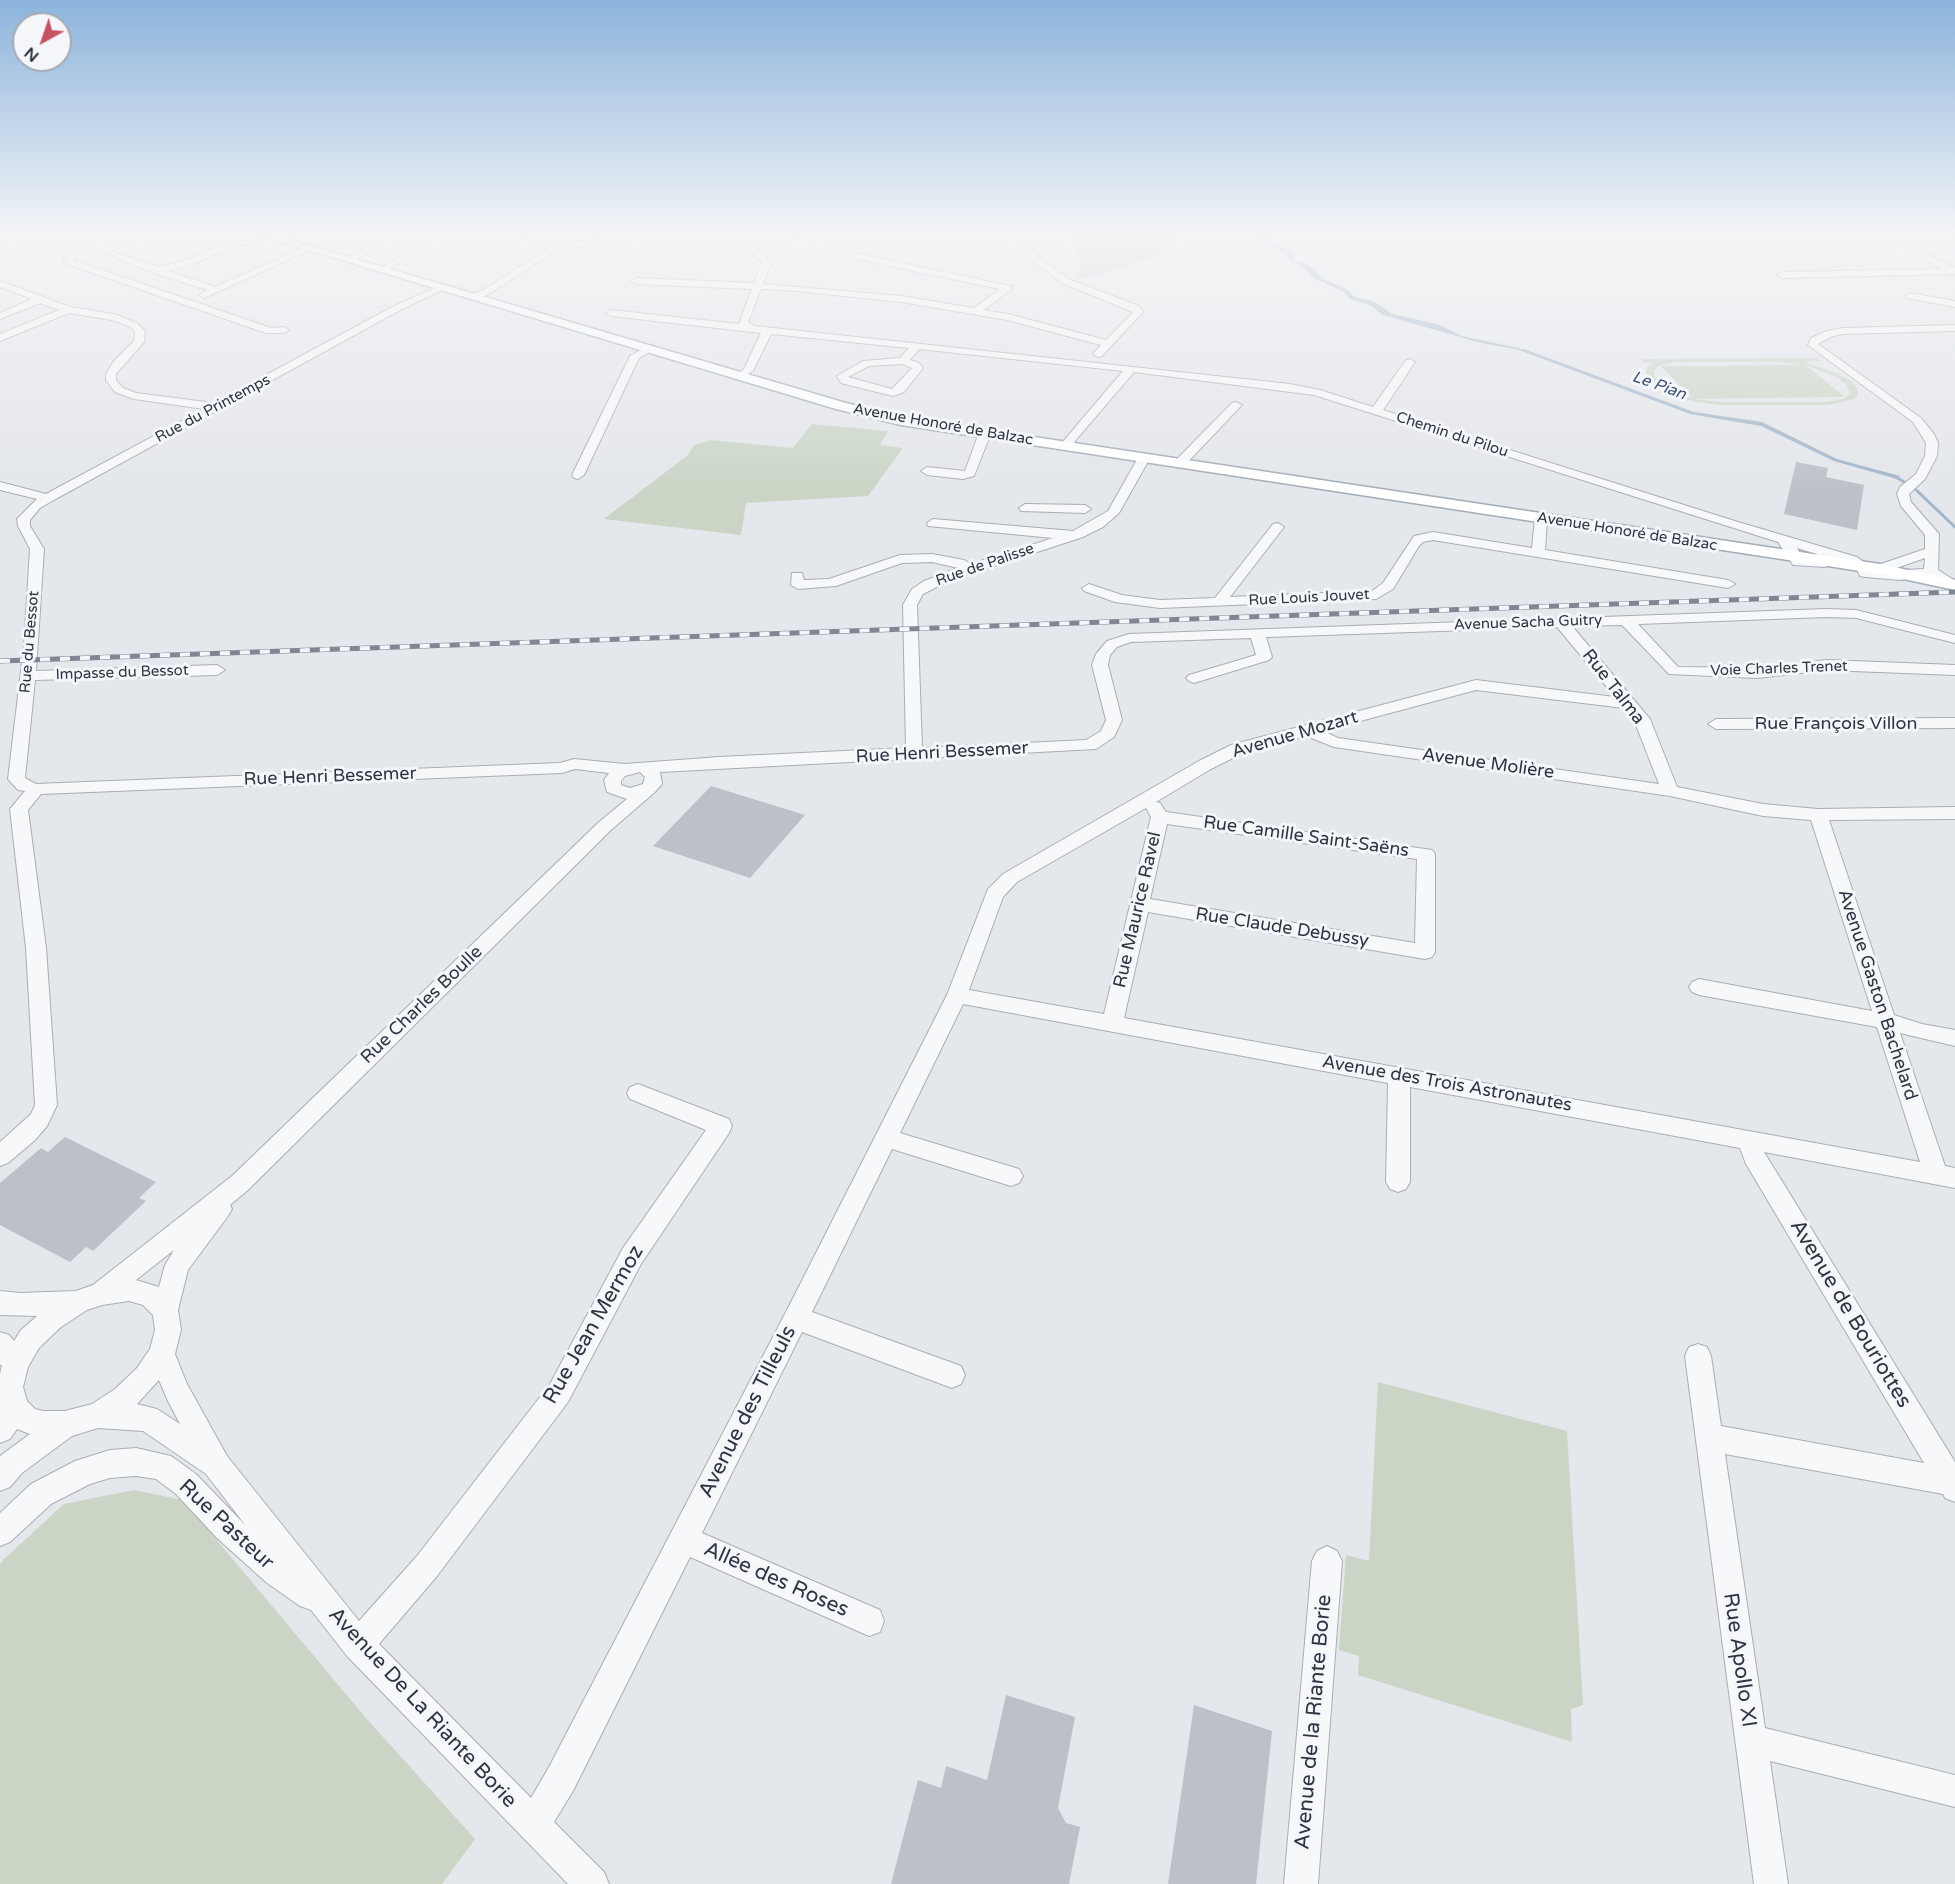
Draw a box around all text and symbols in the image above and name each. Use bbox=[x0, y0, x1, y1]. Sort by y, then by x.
north arrow bbox=[12, 12, 72, 72]
text: N bbox=[20, 42, 43, 66]
water label: Le Pian bbox=[1630, 367, 1688, 405]
street label: Rue du Printemps bbox=[152, 371, 274, 447]
street label: Avenue Honoré de Balzac bbox=[852, 400, 1034, 450]
street label: Chemin du Pilou bbox=[1394, 408, 1510, 462]
street label: Avenue Honoré de Balzac bbox=[1536, 509, 1718, 555]
street label: Rue de Palisse bbox=[934, 540, 1036, 590]
street label: Rue Louis Jouvet bbox=[1248, 586, 1370, 610]
street label: Rue du Bessot bbox=[17, 590, 43, 694]
street label: Avenue Sacha Guitry bbox=[1453, 611, 1603, 635]
street label: Rue Talma bbox=[1577, 645, 1649, 729]
street label: Voie Charles Trenet bbox=[1710, 658, 1848, 680]
street label: Impasse du Bessot bbox=[55, 662, 189, 684]
street label: Avenue Mozart bbox=[1230, 707, 1360, 763]
street label: Rue François Villon bbox=[1754, 713, 1918, 735]
street label: Rue Henri Bessemer bbox=[855, 738, 1029, 768]
street label: Avenue Molière bbox=[1421, 744, 1555, 784]
street label: Rue Henri Bessemer bbox=[243, 763, 417, 791]
street label: Rue Camille Saint-Saëns bbox=[1202, 812, 1410, 862]
street label: Rue Maurice Ravel bbox=[1110, 830, 1166, 990]
street label: Avenue Gaston Bachelard bbox=[1833, 887, 1921, 1103]
street label: Rue Claude Debussy bbox=[1194, 904, 1370, 952]
street label: Rue Charles Boulle bbox=[357, 941, 487, 1069]
street label: Avenue des Trois Astronautes bbox=[1320, 1051, 1574, 1117]
street label: Avenue de Bouriottes bbox=[1784, 1215, 1916, 1413]
street label: Rue Jean Mermoz bbox=[538, 1241, 650, 1409]
street label: Avenue des Tilleuls bbox=[694, 1322, 802, 1502]
street label: Rue Pasteur bbox=[173, 1475, 279, 1575]
street label: Allée des Roses bbox=[700, 1537, 852, 1623]
street label: Rue Apollo XI bbox=[1717, 1591, 1761, 1729]
street label: Avenue de la Riante Borie bbox=[1290, 1593, 1338, 1851]
street label: Avenue De La Riante Borie bbox=[322, 1603, 522, 1813]

